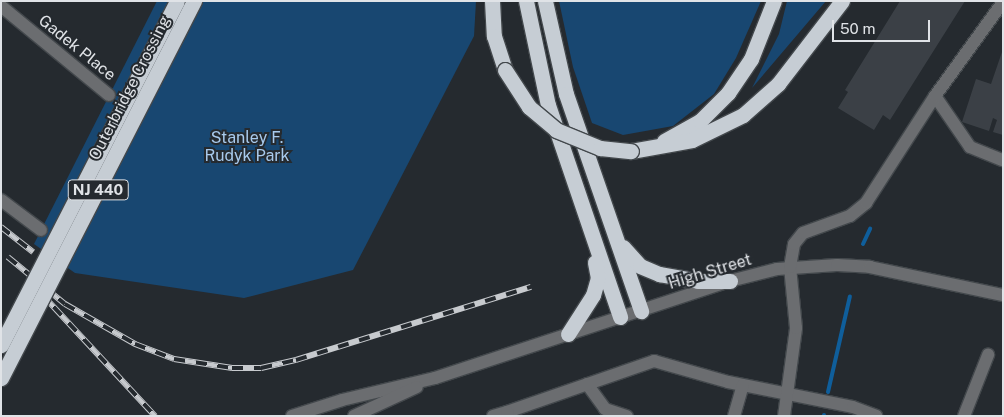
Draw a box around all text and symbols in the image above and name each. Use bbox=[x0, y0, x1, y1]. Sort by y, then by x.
scale bar bbox=[834, 10, 932, 42]
street label: Gadek Place bbox=[35, 11, 119, 85]
street label: Outerbridge Crossing bbox=[85, 12, 175, 164]
text: 50 m bbox=[840, 20, 875, 37]
park label: Stanley F. Rudyk Park bbox=[204, 128, 290, 166]
road number: NJ 440 bbox=[67, 178, 129, 202]
street label: High Street bbox=[666, 250, 754, 294]

